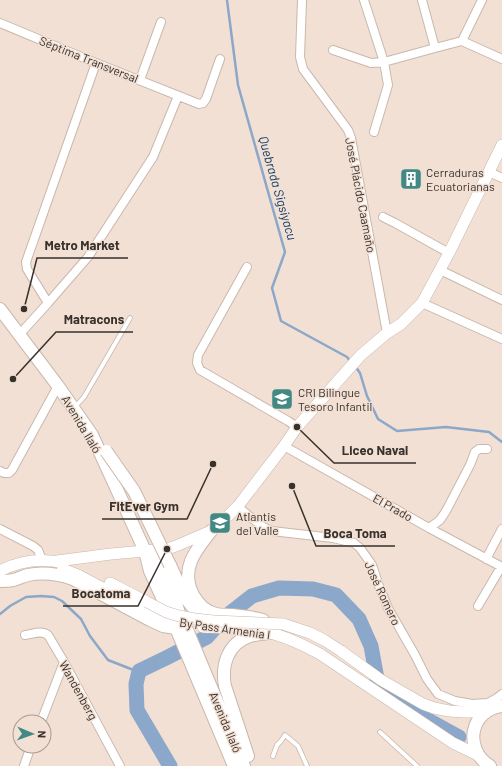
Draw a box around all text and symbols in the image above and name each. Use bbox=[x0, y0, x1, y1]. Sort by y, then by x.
street label: Séptima Transversal bbox=[38, 33, 140, 85]
water label: Quebrada Sigsiyacu bbox=[255, 134, 301, 242]
street label: José Plácido Caamaño bbox=[343, 136, 379, 254]
place label: Cerraduras Ecuatorianas bbox=[426, 165, 495, 193]
building icon: Cerraduras Ecuatorianas bbox=[398, 166, 424, 192]
callout: Metro Market bbox=[37, 233, 128, 258]
text: Metro Market bbox=[44, 237, 120, 253]
callout: Matracons bbox=[56, 307, 133, 332]
text: Matracons bbox=[64, 311, 125, 327]
place label: CRI Bilingue Tesoro Infantil bbox=[298, 385, 372, 413]
school or university icon: CRI Bilingue Tesoro Infantil bbox=[269, 386, 295, 412]
street label: Avenida Ilaló bbox=[59, 393, 105, 455]
callout: Liceo Naval bbox=[334, 438, 416, 463]
text: Liceo Naval bbox=[342, 442, 408, 458]
street label: El Prado bbox=[371, 490, 415, 524]
callout: FitEver Gym bbox=[102, 494, 187, 519]
text: FitEver Gym bbox=[109, 498, 179, 514]
place label: Atlantis del Valle bbox=[236, 509, 279, 537]
school or university icon: Atlantis del Valle bbox=[207, 510, 233, 536]
callout: Boca Toma bbox=[316, 521, 395, 546]
text: Boca Toma bbox=[323, 525, 387, 541]
street label: José Romero bbox=[362, 559, 404, 627]
callout: Bocatoma bbox=[63, 581, 138, 606]
text: Bocatoma bbox=[72, 585, 131, 601]
street label: By Pass Armenia I bbox=[179, 615, 271, 641]
street label: Wandenberg bbox=[57, 658, 101, 722]
street label: Avenida Ilaló bbox=[207, 690, 245, 754]
north arrow bbox=[12, 714, 52, 754]
text: N bbox=[36, 730, 49, 738]

